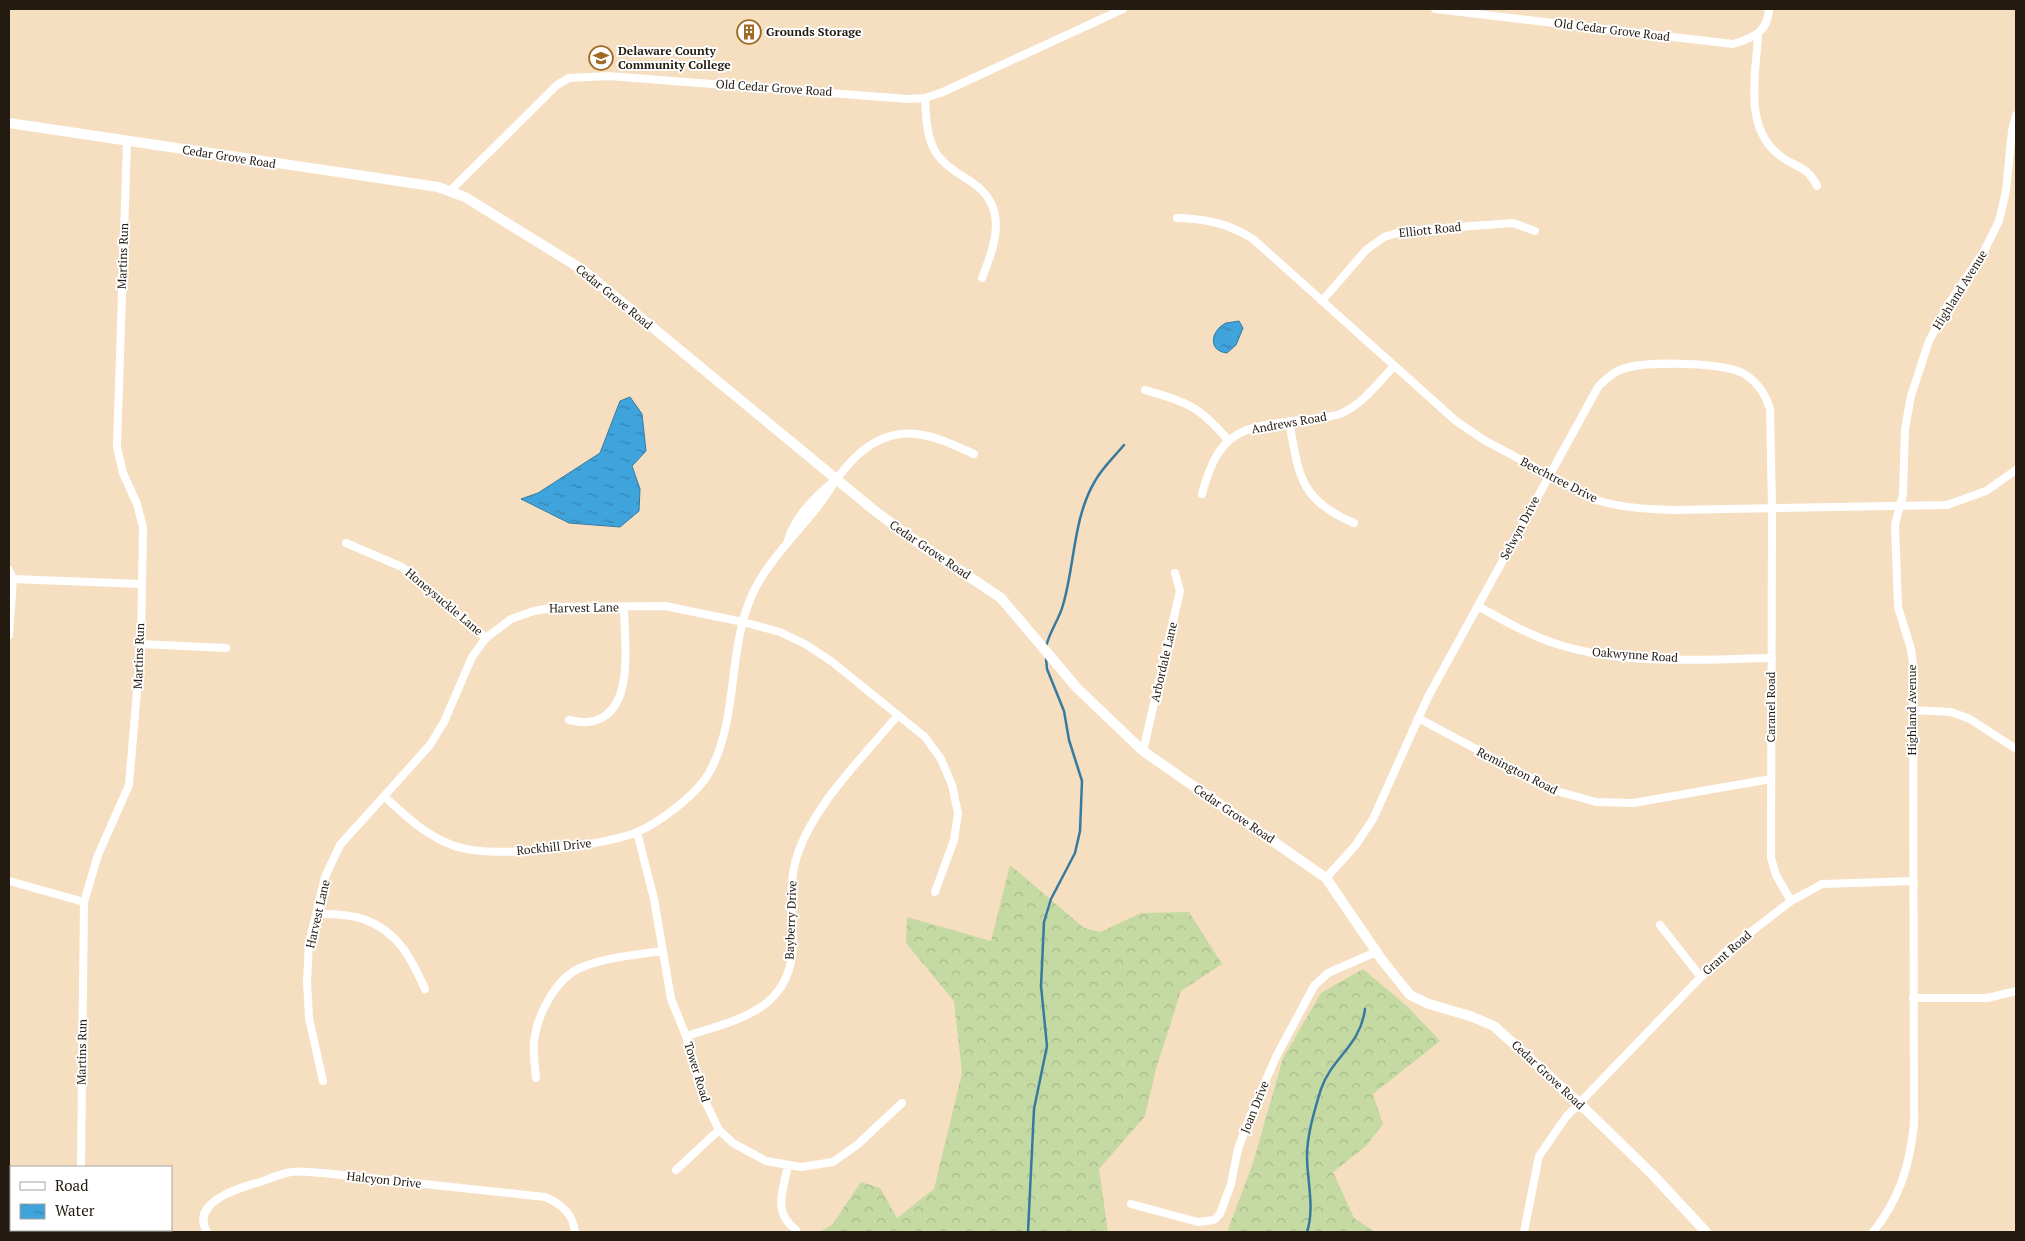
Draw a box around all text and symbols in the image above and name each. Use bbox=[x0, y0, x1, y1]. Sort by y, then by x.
street label: Old Cedar Grove Road bbox=[1553, 15, 1671, 44]
building icon: Grounds Storage bbox=[736, 19, 762, 45]
place label: Grounds Storage bbox=[766, 24, 862, 39]
place label: Delaware County Community College bbox=[618, 43, 731, 72]
school or university icon: Delaware County Community College bbox=[588, 45, 614, 71]
street label: Old Cedar Grove Road bbox=[715, 76, 833, 99]
street label: Cedar Grove Road bbox=[181, 142, 277, 171]
street label: Elliott Road bbox=[1398, 219, 1462, 240]
street label: Martins Run bbox=[114, 223, 131, 289]
street label: Highland Avenue bbox=[1929, 247, 1990, 332]
street label: Cedar Grove Road bbox=[573, 261, 656, 332]
street label: Andrews Road bbox=[1250, 408, 1328, 437]
street label: Beechtree Drive bbox=[1518, 454, 1600, 505]
street label: Selwyn Drive bbox=[1497, 493, 1543, 562]
street label: Cedar Grove Road bbox=[887, 517, 974, 582]
street label: Honeysuckle Lane bbox=[402, 565, 486, 638]
street label: Harvest Lane bbox=[549, 599, 619, 616]
street label: Arbordale Lane bbox=[1147, 620, 1180, 703]
street label: Martins Run bbox=[130, 623, 147, 689]
street label: Oakwynne Road bbox=[1591, 644, 1679, 665]
street label: Highland Avenue bbox=[1904, 664, 1919, 756]
street label: Caranel Road bbox=[1763, 671, 1778, 742]
street label: Remington Road bbox=[1474, 744, 1560, 798]
street label: Cedar Grove Road bbox=[1191, 781, 1278, 846]
street label: Rockhill Drive bbox=[516, 835, 592, 858]
street label: Harvest Lane bbox=[302, 878, 333, 950]
street label: Bayberry Drive bbox=[782, 880, 799, 960]
street label: Grant Road bbox=[1699, 927, 1755, 978]
street label: Martins Run bbox=[73, 1019, 90, 1085]
street label: Cedar Grove Road bbox=[1509, 1037, 1588, 1113]
street label: Tower Road bbox=[681, 1040, 714, 1104]
street label: Joan Drive bbox=[1237, 1078, 1272, 1135]
legend bbox=[10, 1166, 172, 1231]
street label: Halcyon Drive bbox=[346, 1168, 422, 1191]
text: Road bbox=[55, 1175, 88, 1195]
text: Water bbox=[55, 1200, 95, 1220]

